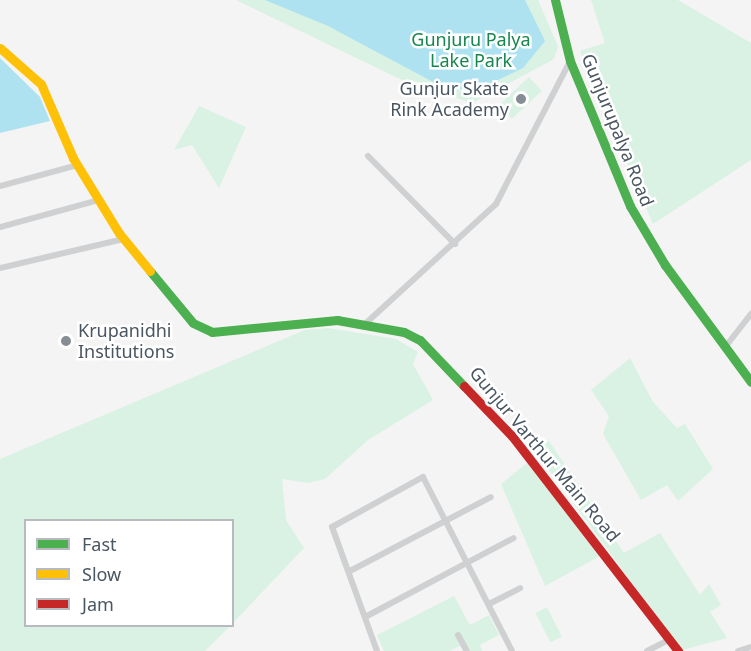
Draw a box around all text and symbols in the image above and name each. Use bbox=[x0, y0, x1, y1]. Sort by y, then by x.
park label: Gunjuru Palya Lake Park bbox=[411, 29, 531, 72]
street label: Gunjurupalya Road bbox=[578, 51, 658, 209]
place label: Gunjur Skate Rink Academy bbox=[390, 78, 509, 121]
marker: Gunjur Skate Rink Academy bbox=[514, 92, 528, 106]
place label: Krupanidhi Institutions bbox=[78, 320, 174, 362]
marker: Krupanidhi Institutions bbox=[59, 334, 73, 348]
street label: Gunjur Varthur Main Road bbox=[465, 362, 625, 546]
legend bbox=[24, 519, 234, 627]
text: Fast bbox=[82, 532, 117, 556]
text: Slow bbox=[82, 562, 121, 586]
text: Jam bbox=[82, 592, 114, 616]

